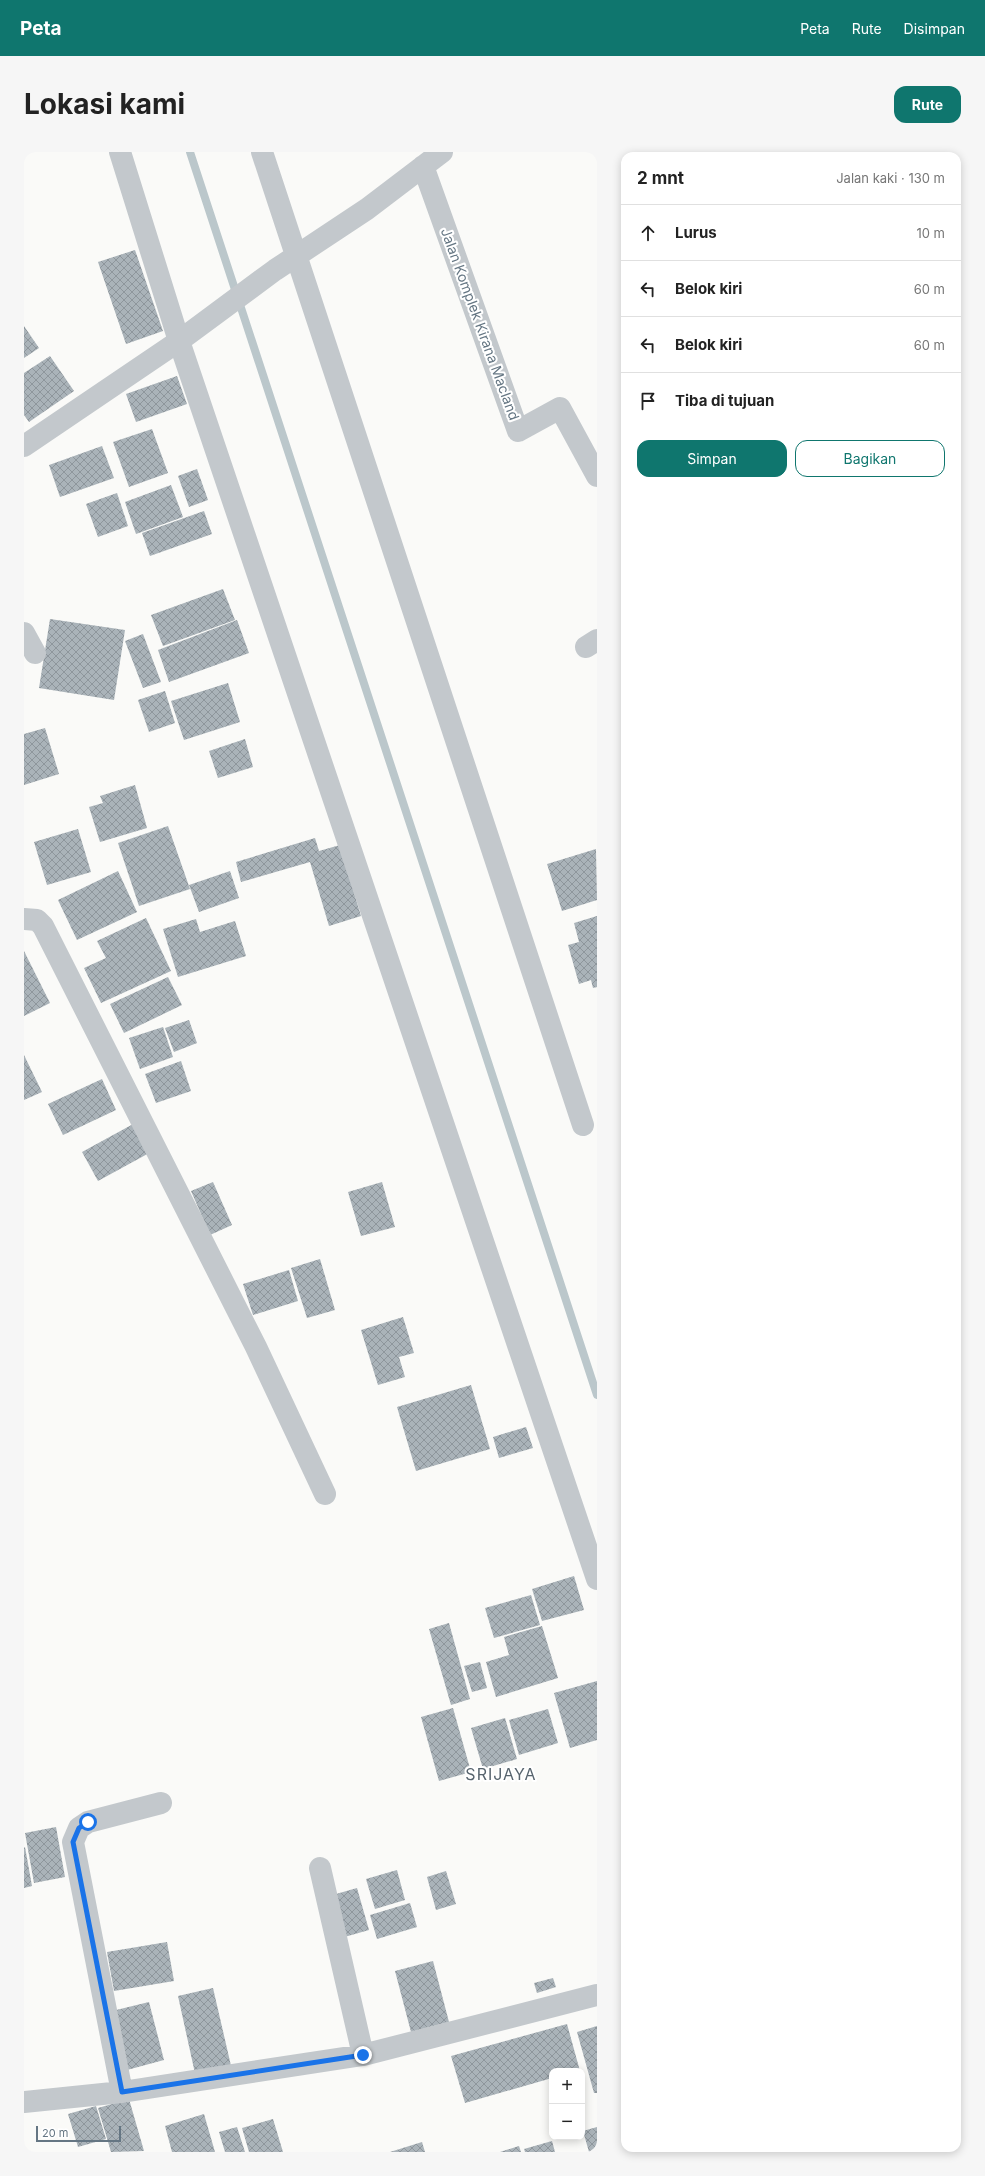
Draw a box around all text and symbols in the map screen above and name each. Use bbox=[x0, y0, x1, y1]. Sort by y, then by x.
text: Peta bbox=[20, 17, 62, 40]
text: Peta bbox=[800, 20, 830, 37]
text: Rute bbox=[852, 20, 882, 37]
text: Disimpan bbox=[904, 20, 965, 37]
button: Rute bbox=[894, 86, 961, 123]
text: Lokasi kami bbox=[24, 87, 185, 121]
text: 2 mnt bbox=[637, 168, 684, 188]
text: Jalan kaki · 130 m bbox=[836, 170, 945, 186]
icon: ahead bbox=[637, 222, 659, 244]
text: Lurus bbox=[675, 223, 717, 242]
street label: Jalan Komplek Kirana Macland bbox=[438, 225, 523, 422]
text: 10 m bbox=[916, 225, 945, 241]
icon: left bbox=[637, 278, 659, 300]
text: Belok kiri bbox=[675, 279, 742, 298]
text: 60 m bbox=[914, 281, 945, 297]
icon: left bbox=[637, 334, 659, 356]
text: Belok kiri bbox=[675, 335, 742, 354]
text: 60 m bbox=[914, 337, 945, 353]
icon: arrive bbox=[637, 390, 659, 412]
text: Tiba di tujuan bbox=[675, 391, 774, 410]
button: Simpan bbox=[637, 440, 787, 477]
button: Bagikan bbox=[795, 440, 945, 477]
district label: SRIJAYA bbox=[465, 1764, 537, 1784]
route start bbox=[79, 1813, 97, 1831]
route end bbox=[354, 2046, 372, 2064]
map controls bbox=[549, 2068, 585, 2140]
button: + bbox=[549, 2068, 585, 2104]
button: − bbox=[549, 2104, 585, 2140]
scale bar bbox=[36, 2124, 121, 2143]
text: 20 m bbox=[42, 2126, 68, 2140]

